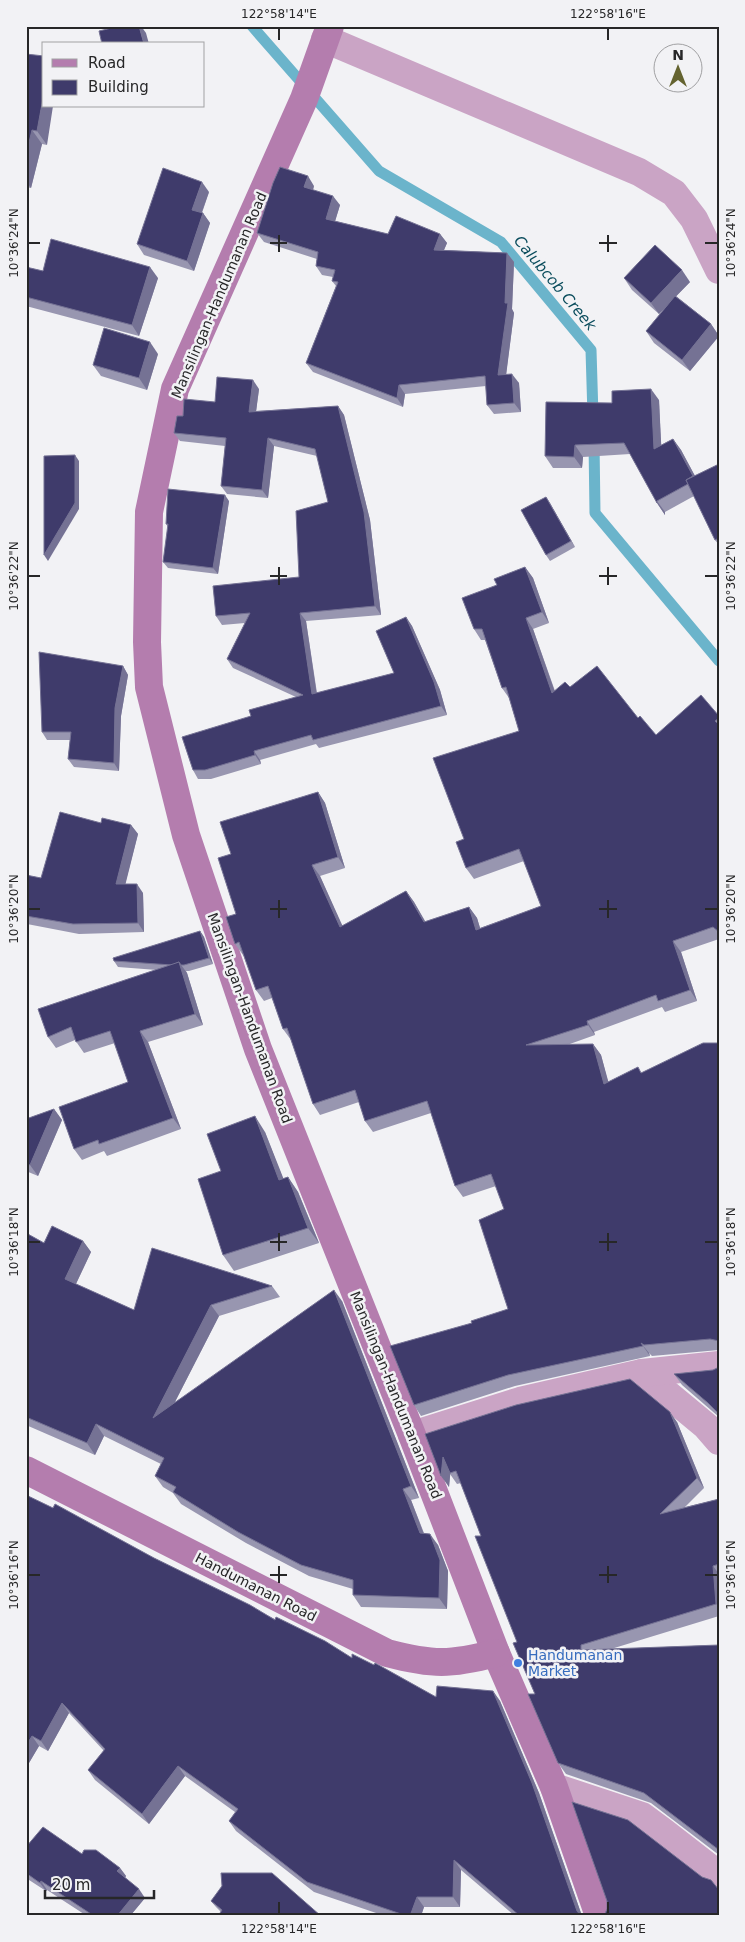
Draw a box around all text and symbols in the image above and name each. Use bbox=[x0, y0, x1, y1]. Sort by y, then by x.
text: 122°58'14"E bbox=[241, 7, 317, 21]
text: 122°58'16"E bbox=[570, 7, 646, 21]
legend bbox=[42, 42, 205, 108]
north arrow bbox=[652, 42, 702, 92]
text: N bbox=[672, 47, 684, 63]
text: Road bbox=[88, 54, 126, 72]
text: Building bbox=[88, 78, 149, 96]
street label: Mansilingan-Handumanan Road bbox=[168, 189, 270, 401]
text: 10°36'24"N bbox=[7, 208, 21, 278]
text: 10°36'24"N bbox=[724, 208, 738, 278]
water label: Calubcob Creek bbox=[510, 232, 601, 335]
text: 10°36'22"N bbox=[7, 541, 21, 611]
text: 10°36'22"N bbox=[724, 541, 738, 611]
text: 10°36'20"N bbox=[7, 874, 21, 944]
text: 10°36'20"N bbox=[724, 874, 738, 944]
street label: Mansilingan-Handumanan Road bbox=[204, 911, 296, 1125]
text: 10°36'18"N bbox=[7, 1207, 21, 1277]
text: 10°36'18"N bbox=[724, 1207, 738, 1277]
street label: Mansilingan-Handumanan Road bbox=[347, 1289, 445, 1501]
text: 10°36'16"N bbox=[7, 1540, 21, 1610]
text: 10°36'16"N bbox=[724, 1540, 738, 1610]
street label: Handumanan Road bbox=[193, 1549, 319, 1625]
place label: Handumanan Market bbox=[528, 1647, 622, 1679]
marker: Handumanan Market bbox=[512, 1657, 524, 1669]
scale bar bbox=[45, 1867, 154, 1899]
text: 20 m bbox=[52, 1876, 90, 1894]
text: 122°58'14"E bbox=[241, 1922, 317, 1936]
text: 122°58'16"E bbox=[570, 1922, 646, 1936]

